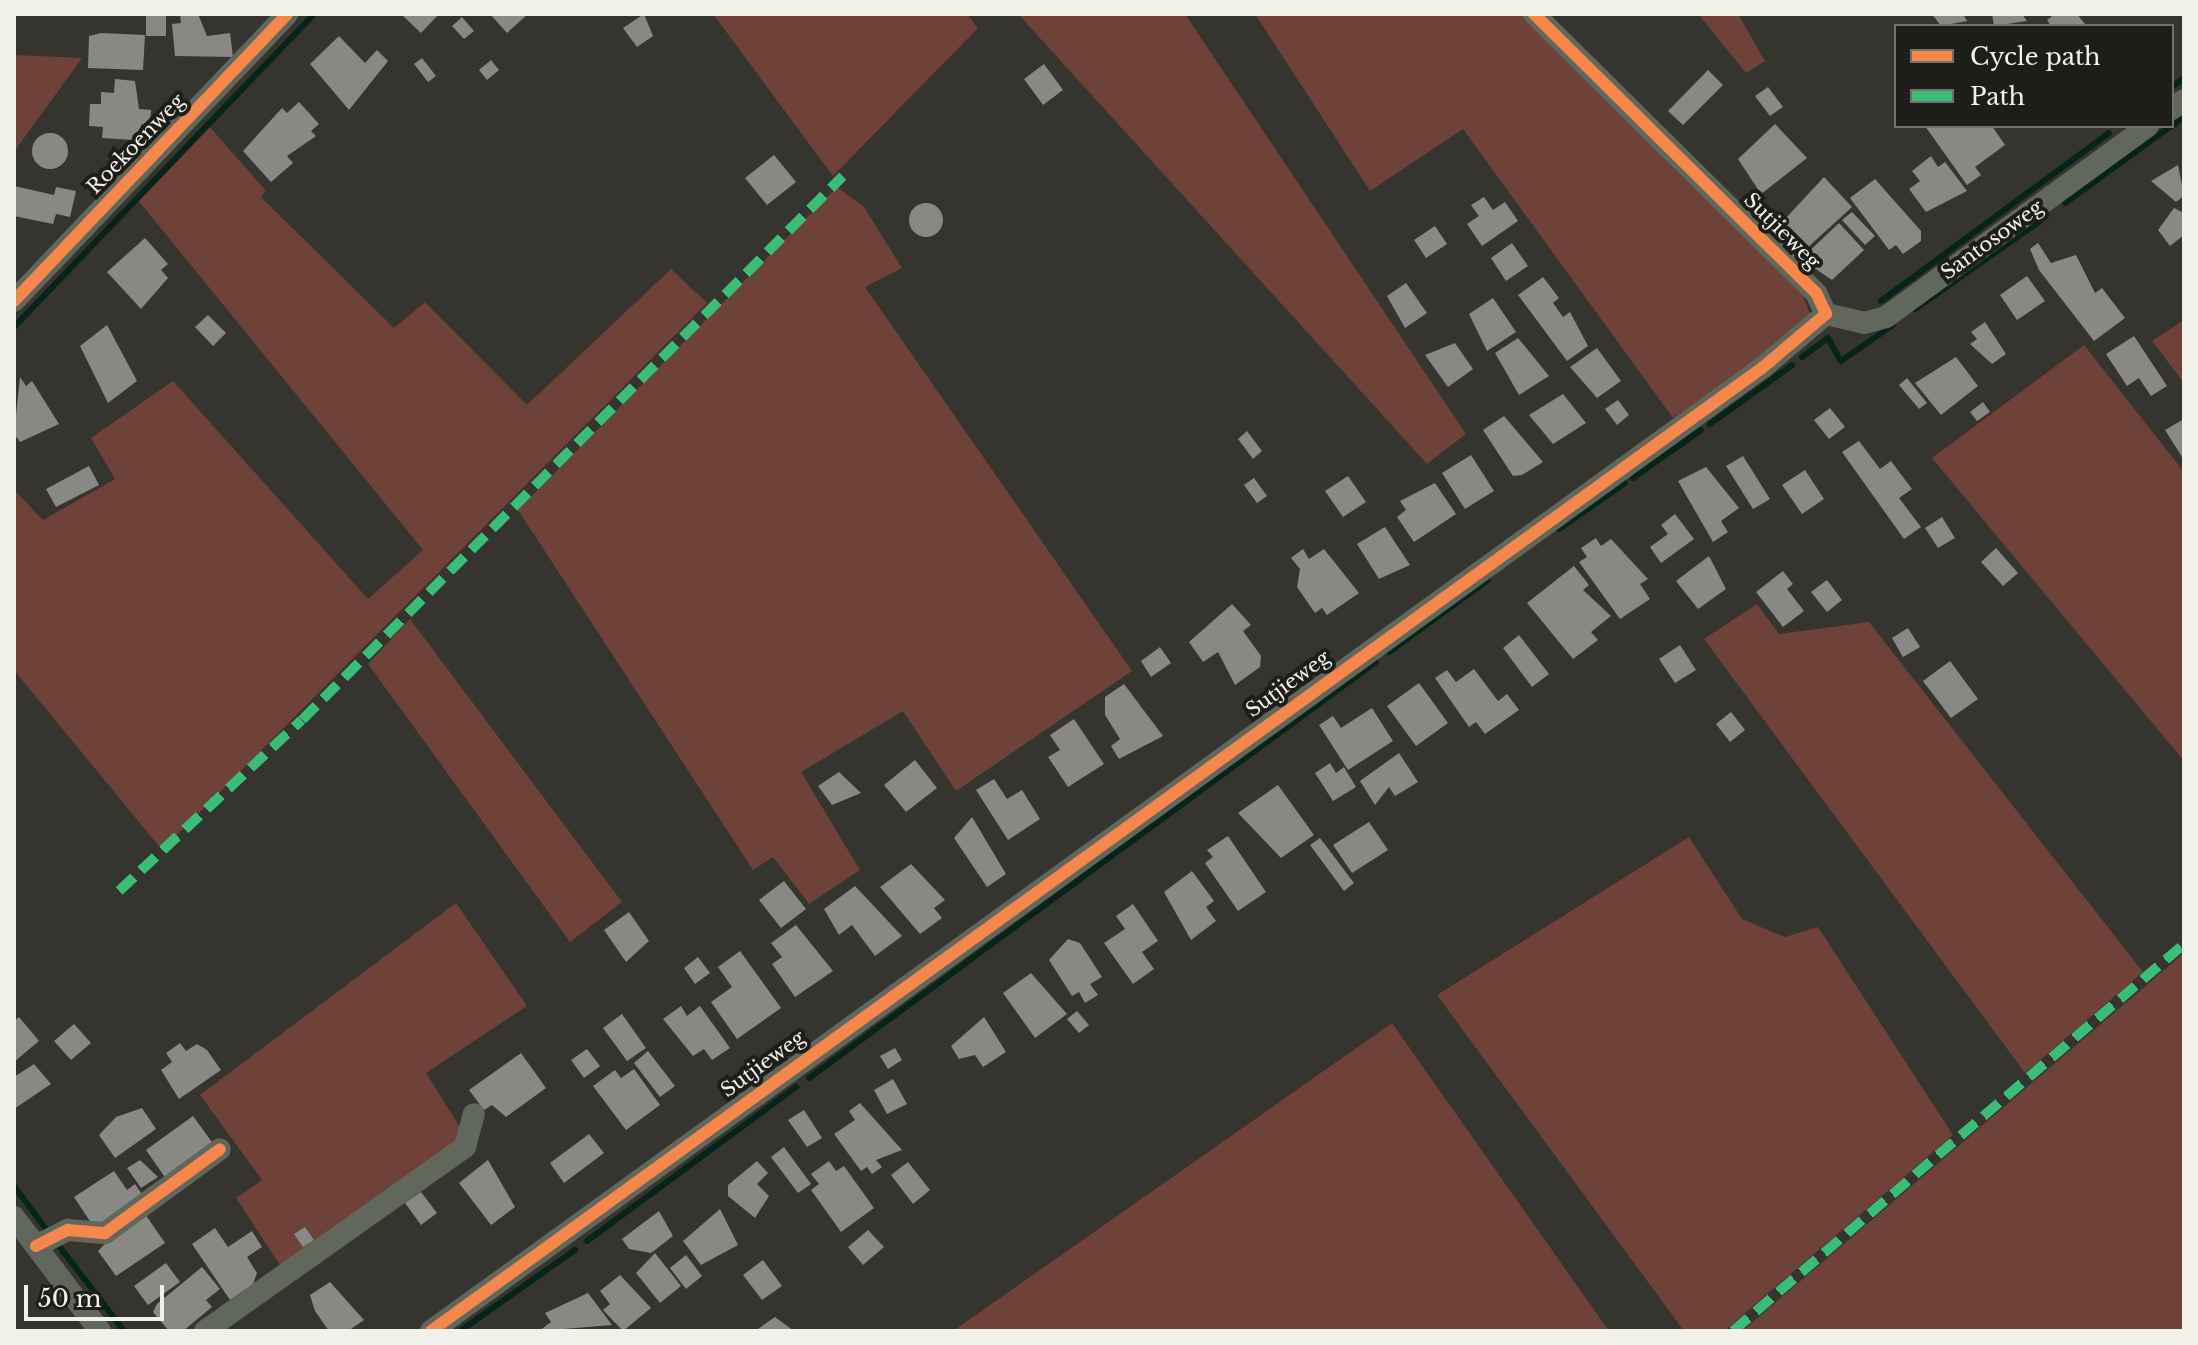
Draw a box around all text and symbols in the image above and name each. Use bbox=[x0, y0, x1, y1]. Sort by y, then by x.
legend bbox=[1894, 24, 2174, 128]
text: Cycle path bbox=[1970, 42, 2101, 71]
text: Path bbox=[1970, 82, 2025, 111]
street label: Roekoenweg bbox=[82, 89, 190, 199]
street label: Sutjieweg bbox=[1739, 188, 1825, 274]
street label: Santosoweg bbox=[1936, 195, 2048, 285]
street label: Sutjieweg bbox=[1241, 645, 1335, 723]
street label: Sutjieweg bbox=[716, 1025, 810, 1103]
scale bar bbox=[28, 1269, 168, 1319]
text: 50 m bbox=[38, 1284, 101, 1313]

